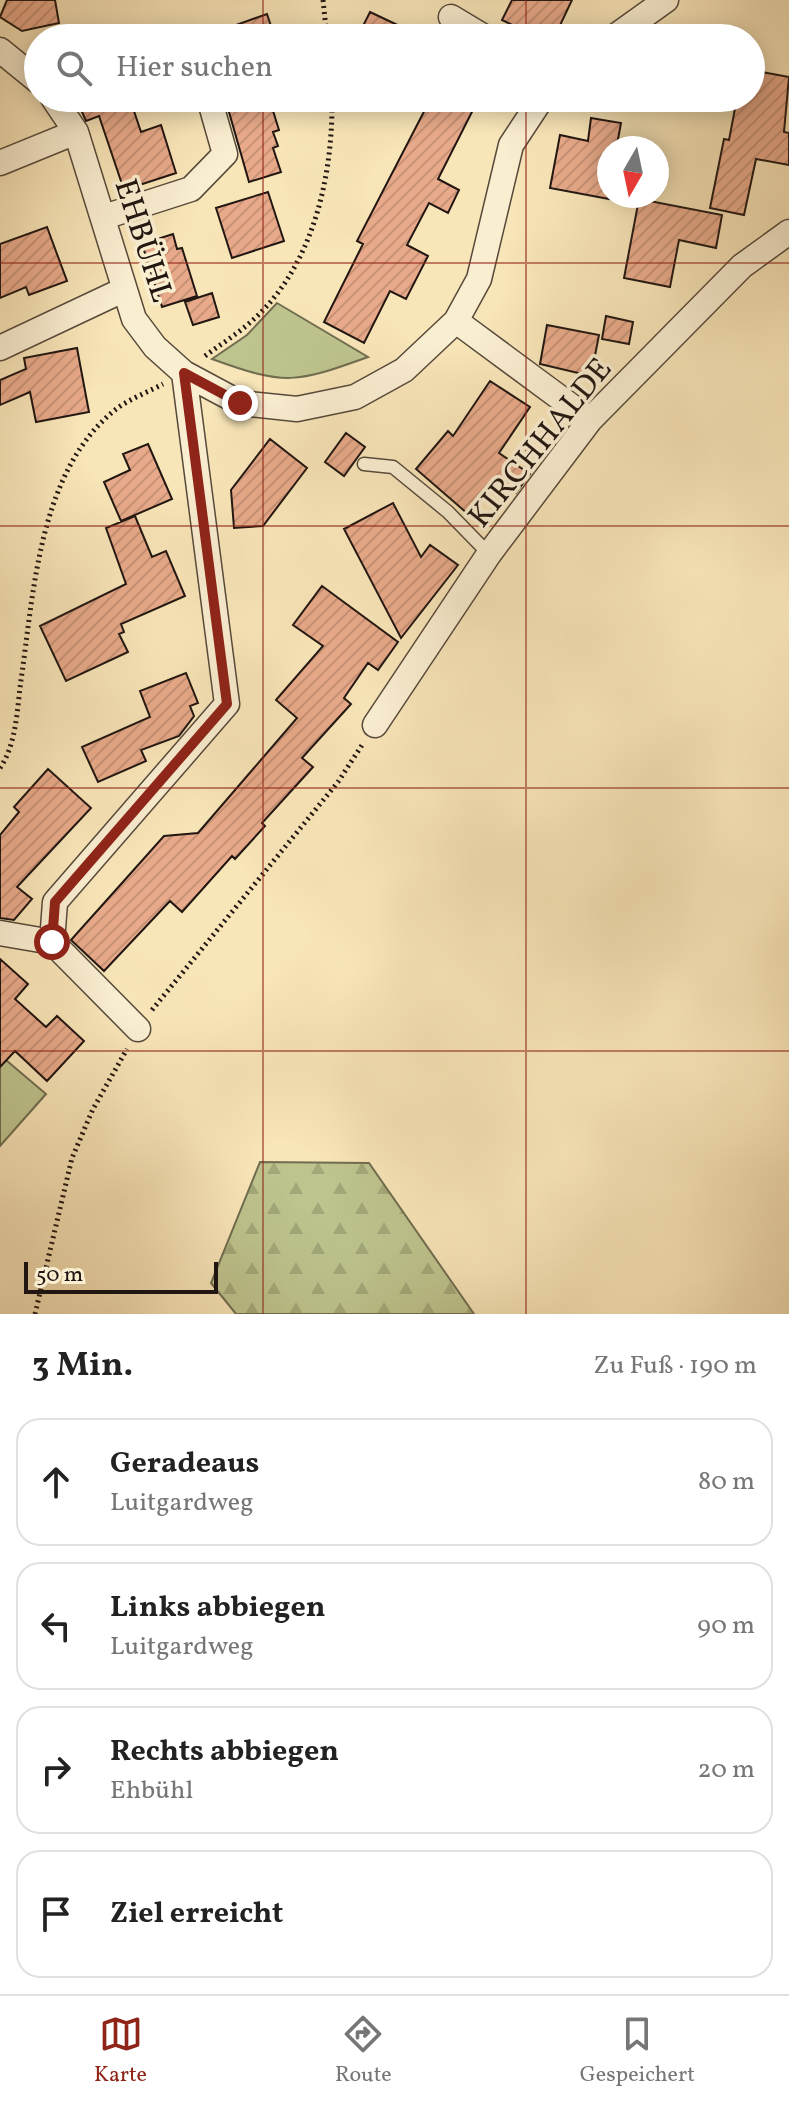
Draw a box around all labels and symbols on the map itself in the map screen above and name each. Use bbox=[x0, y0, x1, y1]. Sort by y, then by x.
north arrow bbox=[597, 136, 669, 208]
street label: EHBÜHL bbox=[102, 174, 183, 308]
street label: KIRCHHALDE bbox=[459, 350, 624, 538]
route end bbox=[222, 385, 258, 421]
route start bbox=[34, 924, 70, 960]
scale bar bbox=[24, 1258, 218, 1294]

